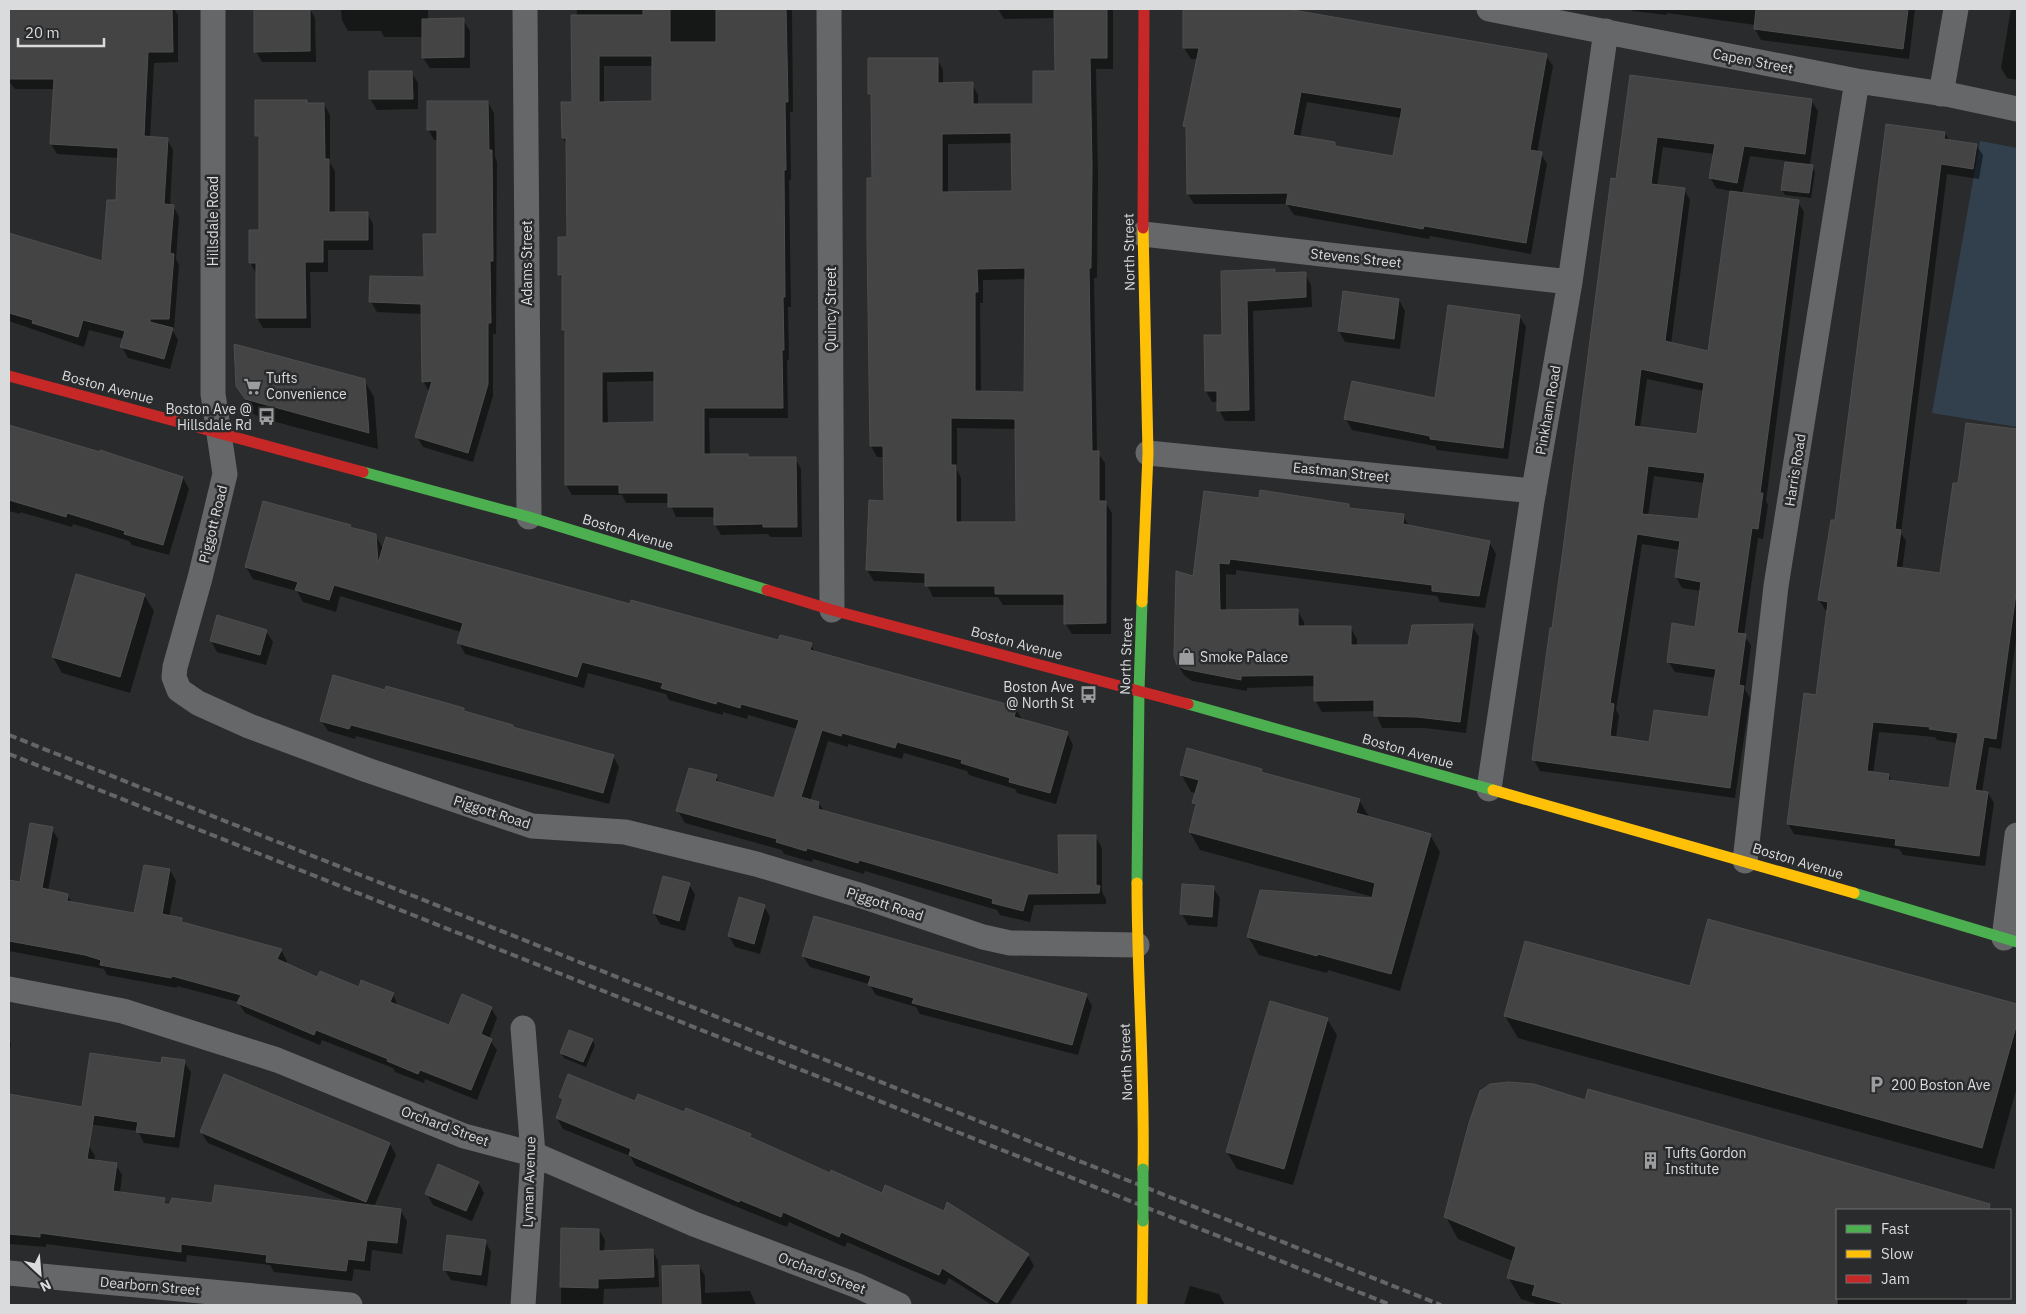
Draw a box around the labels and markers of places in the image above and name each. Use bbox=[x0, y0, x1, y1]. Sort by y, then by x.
place label: Tufts Convenience bbox=[266, 369, 347, 403]
supermarket icon: Tufts Convenience bbox=[242, 376, 262, 396]
place label: Boston Ave @ Hillsdale Rd bbox=[165, 400, 252, 434]
bus stop icon: Boston Ave @ Hillsdale Rd bbox=[256, 407, 276, 427]
shop icon: Smoke Palace bbox=[1176, 647, 1196, 667]
place label: Smoke Palace bbox=[1200, 648, 1288, 666]
place label: Boston Ave @ North St bbox=[1003, 678, 1074, 712]
bus stop icon: Boston Ave @ North St bbox=[1078, 685, 1098, 705]
parking icon: 200 Boston Ave bbox=[1867, 1075, 1887, 1095]
place label: 200 Boston Ave bbox=[1891, 1076, 1991, 1094]
place label: Tufts Gordon Institute bbox=[1665, 1144, 1746, 1178]
building icon: Tufts Gordon Institute bbox=[1641, 1151, 1661, 1171]

